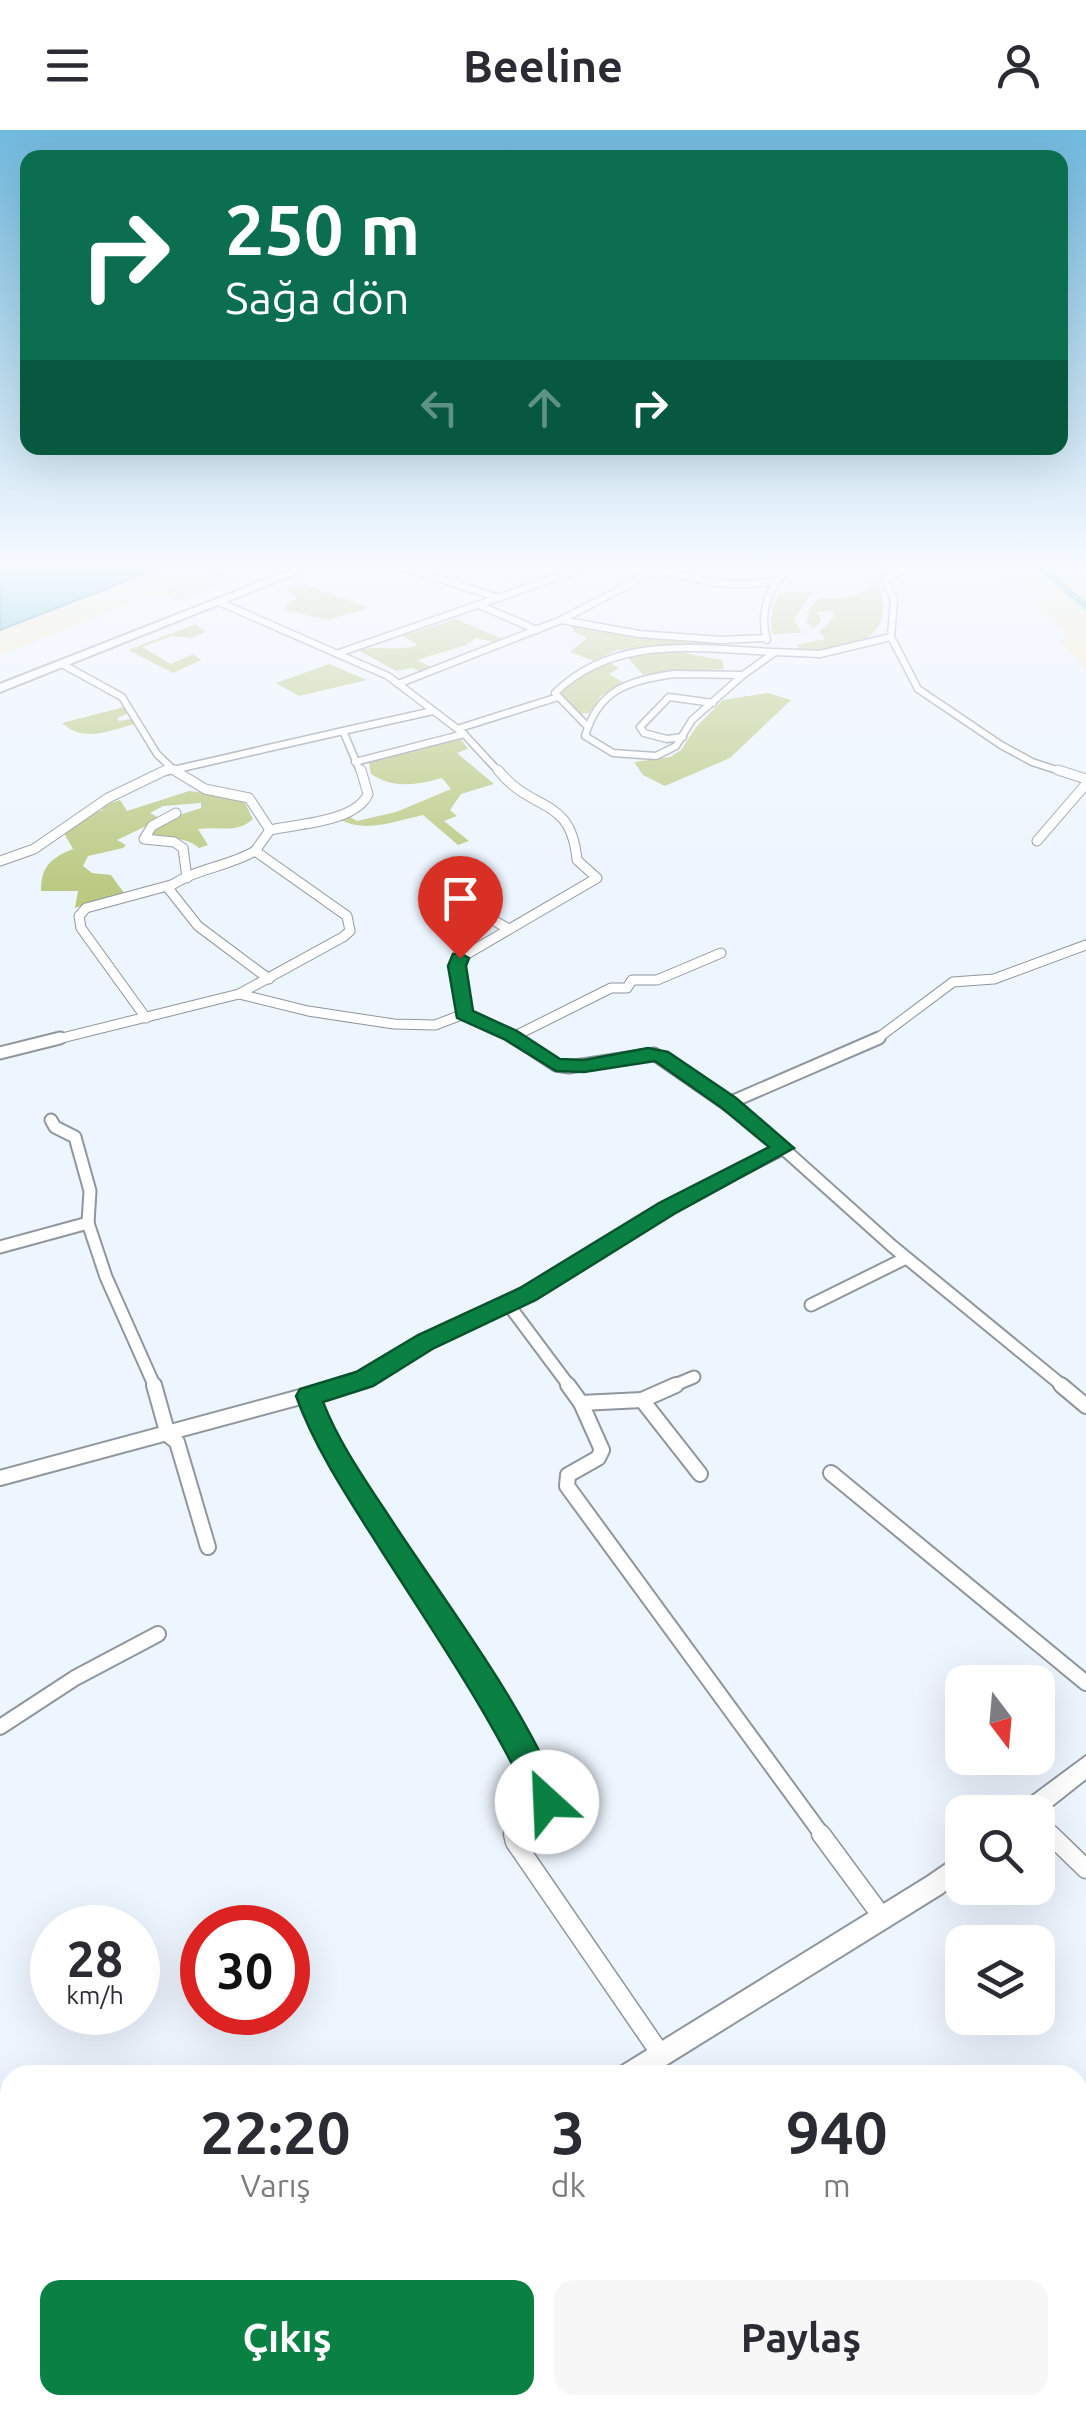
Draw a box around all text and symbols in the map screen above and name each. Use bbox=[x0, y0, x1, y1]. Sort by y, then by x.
icon: menu bbox=[40, 38, 95, 93]
icon: person bbox=[991, 38, 1046, 93]
text: Beeline bbox=[463, 40, 623, 91]
icon: right bbox=[60, 190, 190, 320]
text: 250 m bbox=[225, 190, 420, 268]
text: Sağa dön bbox=[225, 272, 409, 323]
icon: left bbox=[412, 380, 467, 435]
icon: ahead bbox=[517, 380, 572, 435]
icon: right bbox=[622, 380, 677, 435]
pin bbox=[418, 856, 503, 959]
icon: arrive bbox=[433, 871, 488, 926]
north arrow bbox=[945, 1665, 1055, 1775]
map controls bbox=[945, 1665, 1055, 2035]
position arrow bbox=[495, 1750, 599, 1854]
button: search bbox=[945, 1795, 1055, 1905]
speed limit sign: 30 bbox=[180, 1905, 310, 2035]
button: layers bbox=[945, 1925, 1055, 2035]
text: 28 bbox=[67, 1930, 123, 1986]
text: km/h bbox=[66, 1981, 124, 2009]
text: 22:20 bbox=[200, 2098, 350, 2165]
text: 3 bbox=[551, 2098, 585, 2165]
text: 940 bbox=[786, 2098, 888, 2165]
text: Varış bbox=[240, 2167, 310, 2203]
text: dk bbox=[551, 2167, 586, 2203]
text: m bbox=[823, 2167, 851, 2203]
button: Çıkış bbox=[40, 2280, 534, 2395]
button: Paylaş bbox=[554, 2280, 1048, 2395]

